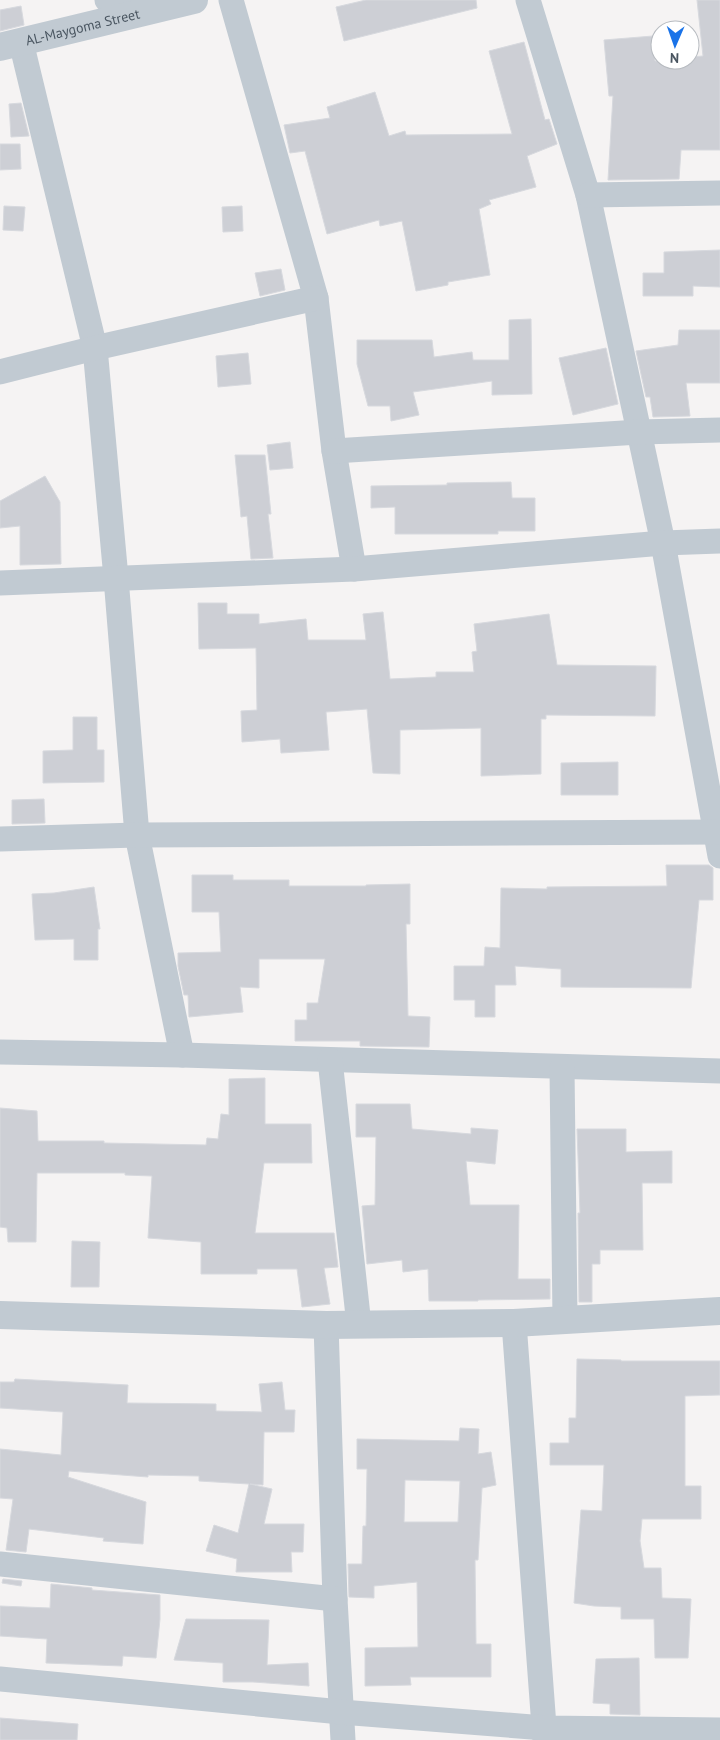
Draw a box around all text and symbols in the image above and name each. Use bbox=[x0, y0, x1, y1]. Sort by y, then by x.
street label: AL-Maygoma Street bbox=[24, 4, 142, 49]
north arrow bbox=[650, 20, 700, 70]
text: N bbox=[670, 49, 679, 67]

